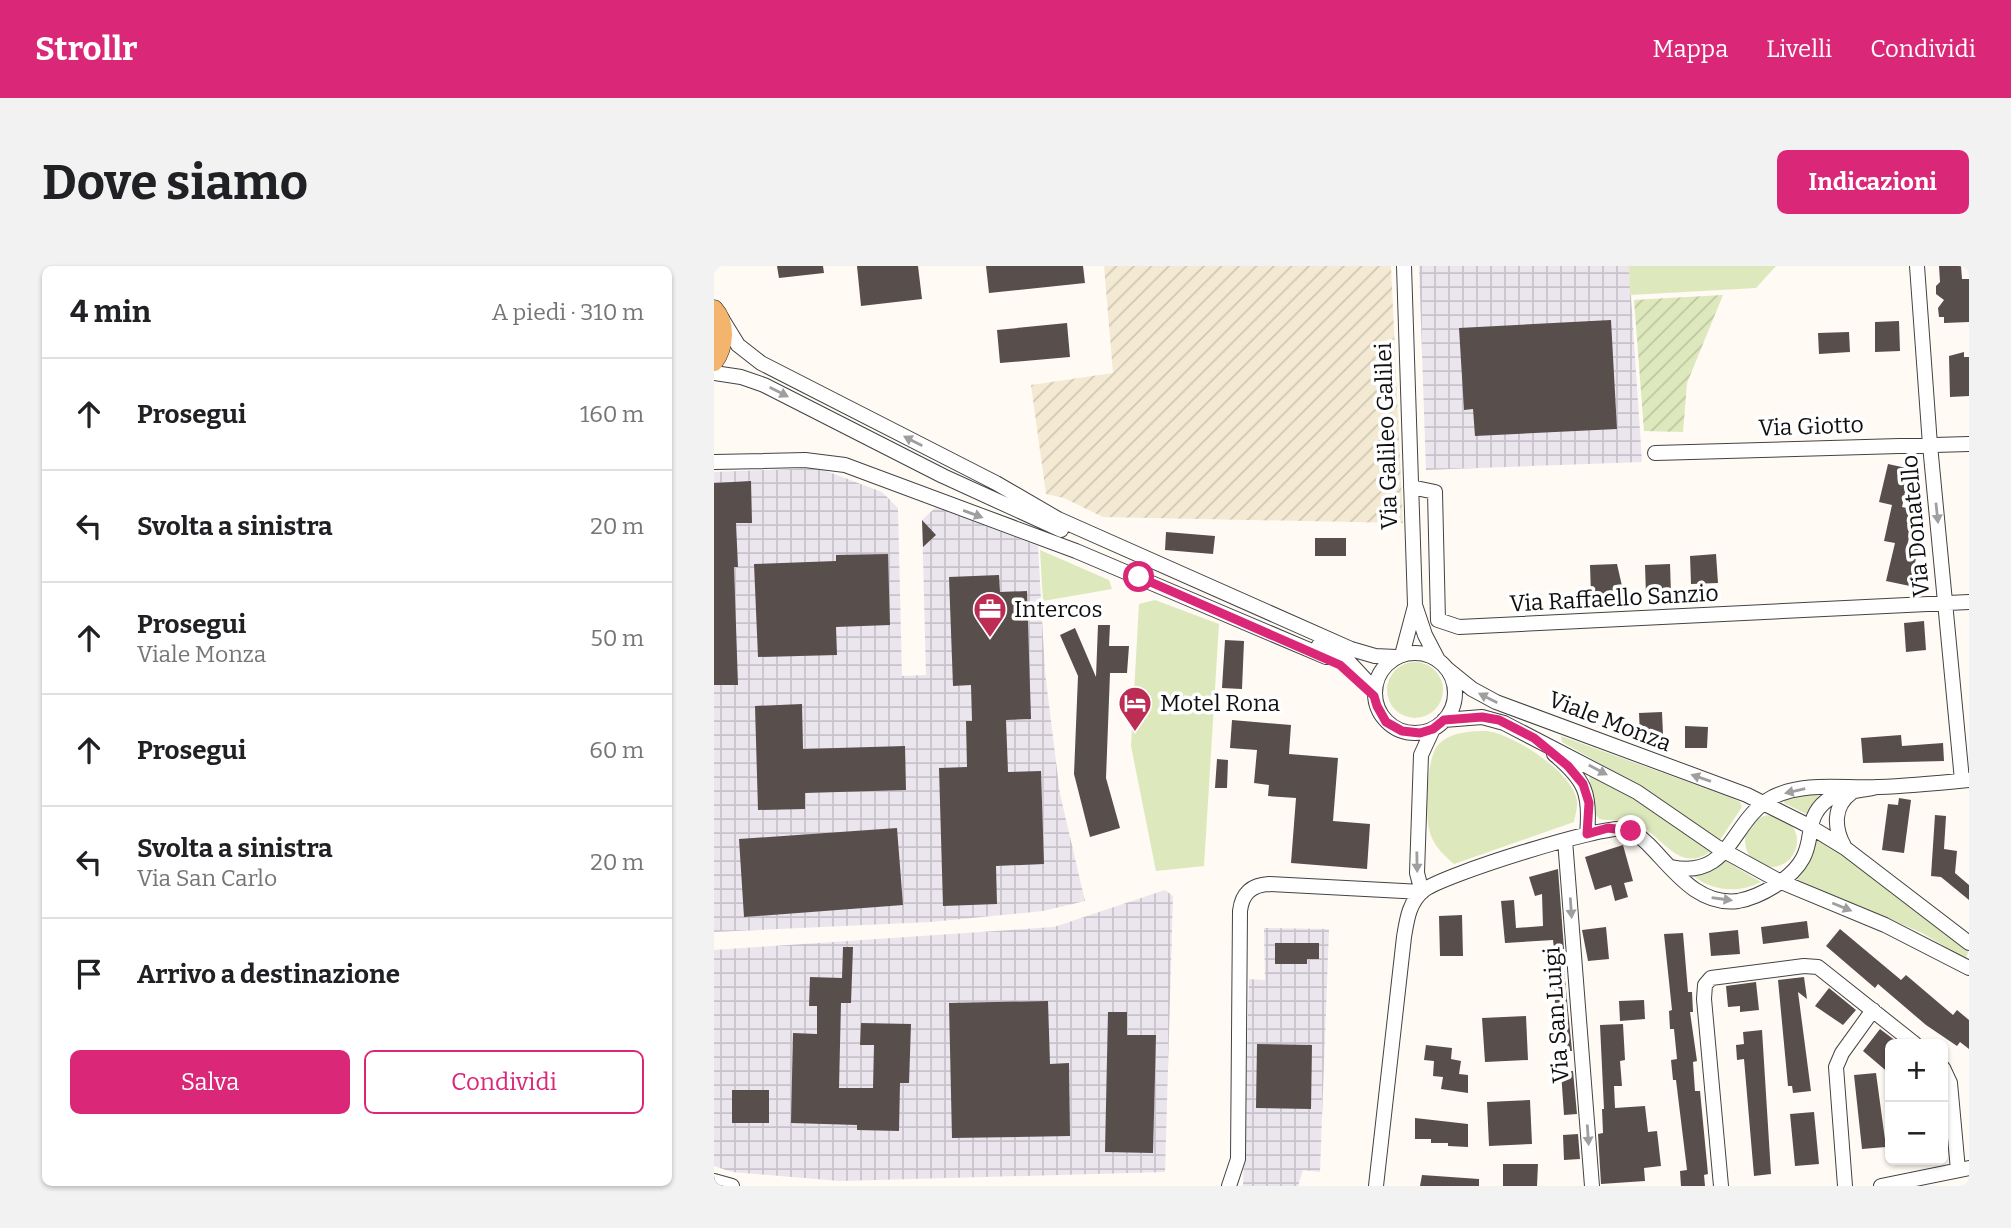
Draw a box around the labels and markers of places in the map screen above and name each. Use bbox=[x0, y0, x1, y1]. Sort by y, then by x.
office icon: Intercos bbox=[971, 590, 1009, 639]
place label: Intercos bbox=[1014, 595, 1102, 623]
hotel icon: Motel Rona bbox=[1116, 684, 1154, 733]
place label: Motel Rona bbox=[1160, 689, 1281, 717]

